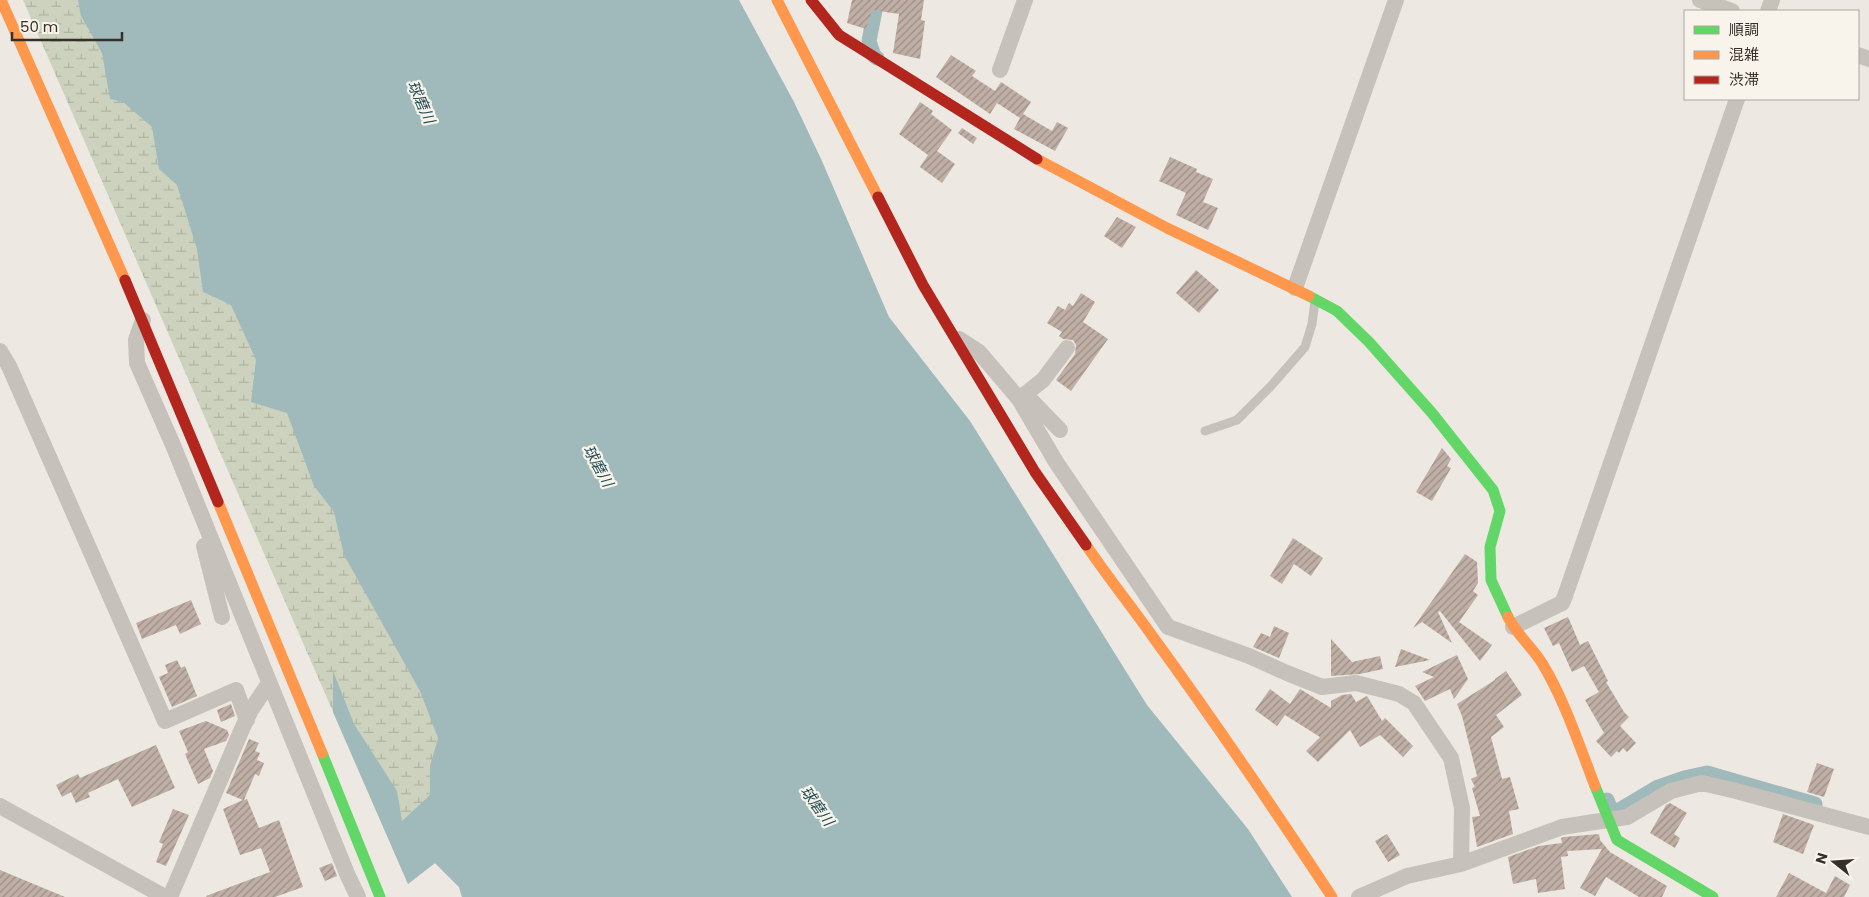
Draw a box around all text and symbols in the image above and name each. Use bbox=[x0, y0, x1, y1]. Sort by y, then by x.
scale bar bbox=[12, 10, 122, 42]
legend bbox=[1684, 10, 1859, 100]
text: 50 m bbox=[20, 16, 58, 37]
text: 順調 bbox=[1729, 19, 1759, 40]
text: 混雑 bbox=[1729, 44, 1759, 65]
text: 渋滞 bbox=[1729, 69, 1759, 90]
water label: 球磨川 bbox=[403, 77, 441, 128]
water label: 球磨川 bbox=[578, 441, 619, 492]
water label: 球磨川 bbox=[796, 781, 840, 832]
north arrow bbox=[1809, 837, 1859, 887]
text: N bbox=[1810, 850, 1833, 866]

